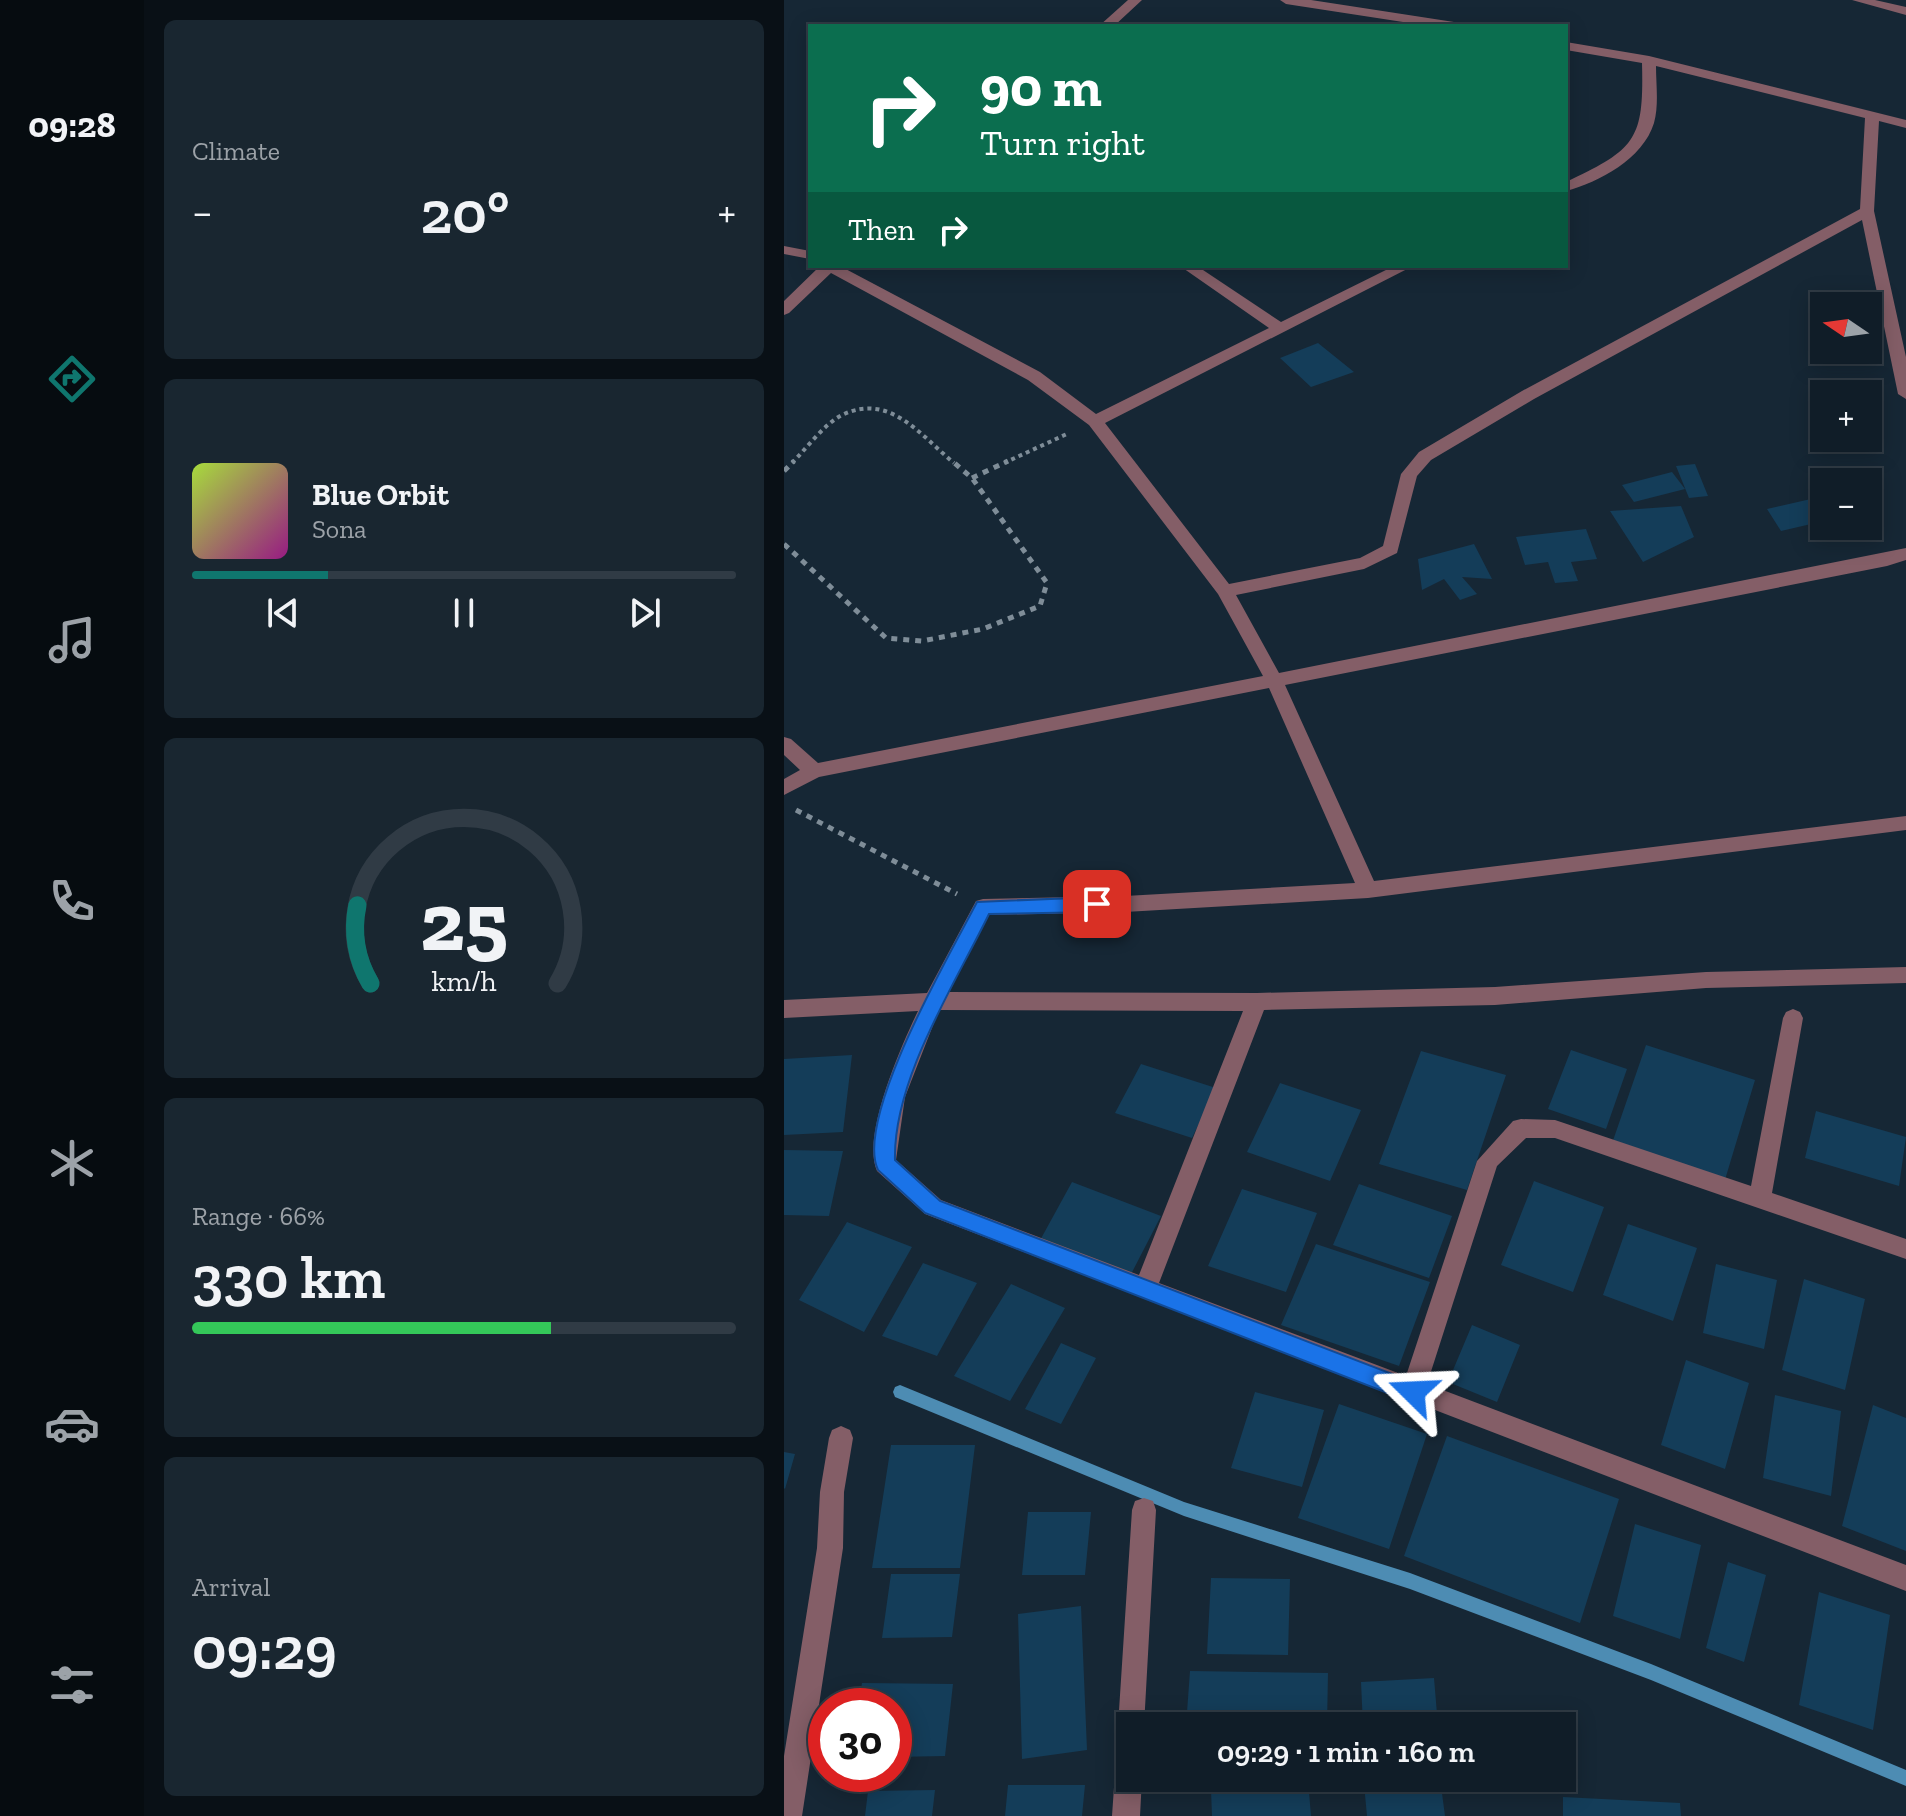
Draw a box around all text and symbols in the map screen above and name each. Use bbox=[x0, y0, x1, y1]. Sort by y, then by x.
text: 90 m bbox=[980, 53, 1102, 120]
icon: right bbox=[848, 56, 952, 160]
text: 09:28 bbox=[28, 103, 116, 146]
text: Turn right bbox=[980, 121, 1145, 164]
text: Climate bbox=[192, 135, 280, 167]
text: 20° bbox=[421, 176, 509, 248]
text: − bbox=[192, 185, 213, 238]
text: + bbox=[717, 185, 736, 238]
icon: right bbox=[931, 208, 975, 252]
text: Then bbox=[848, 212, 915, 248]
north arrow bbox=[1810, 292, 1882, 364]
map controls bbox=[1810, 292, 1882, 540]
icon: directions bbox=[44, 351, 100, 407]
button: + bbox=[1810, 380, 1882, 452]
button: − bbox=[1810, 468, 1882, 540]
text: Blue Orbit bbox=[312, 477, 449, 513]
text: Sona bbox=[312, 513, 367, 545]
icon: previous bbox=[261, 591, 305, 635]
icon: pause bbox=[442, 591, 486, 635]
icon: next bbox=[623, 591, 667, 635]
icon: music bbox=[44, 612, 100, 668]
pin bbox=[1063, 870, 1131, 938]
text: 25 bbox=[420, 871, 508, 971]
icon: phone bbox=[44, 873, 100, 929]
icon: arrive bbox=[1075, 882, 1119, 926]
text: km/h bbox=[431, 964, 497, 998]
icon: climate bbox=[44, 1135, 100, 1191]
text: Range · 66% bbox=[192, 1200, 325, 1232]
text: 330 km bbox=[192, 1241, 385, 1313]
position arrow bbox=[1371, 1350, 1455, 1434]
icon: car bbox=[44, 1396, 100, 1452]
text: Arrival bbox=[192, 1571, 270, 1603]
text: 09:29 bbox=[192, 1612, 337, 1684]
icon: filters bbox=[44, 1657, 100, 1713]
speed limit sign: 30 bbox=[808, 1688, 912, 1792]
text: 09:29 · 1 min · 160 m bbox=[1217, 1734, 1475, 1770]

